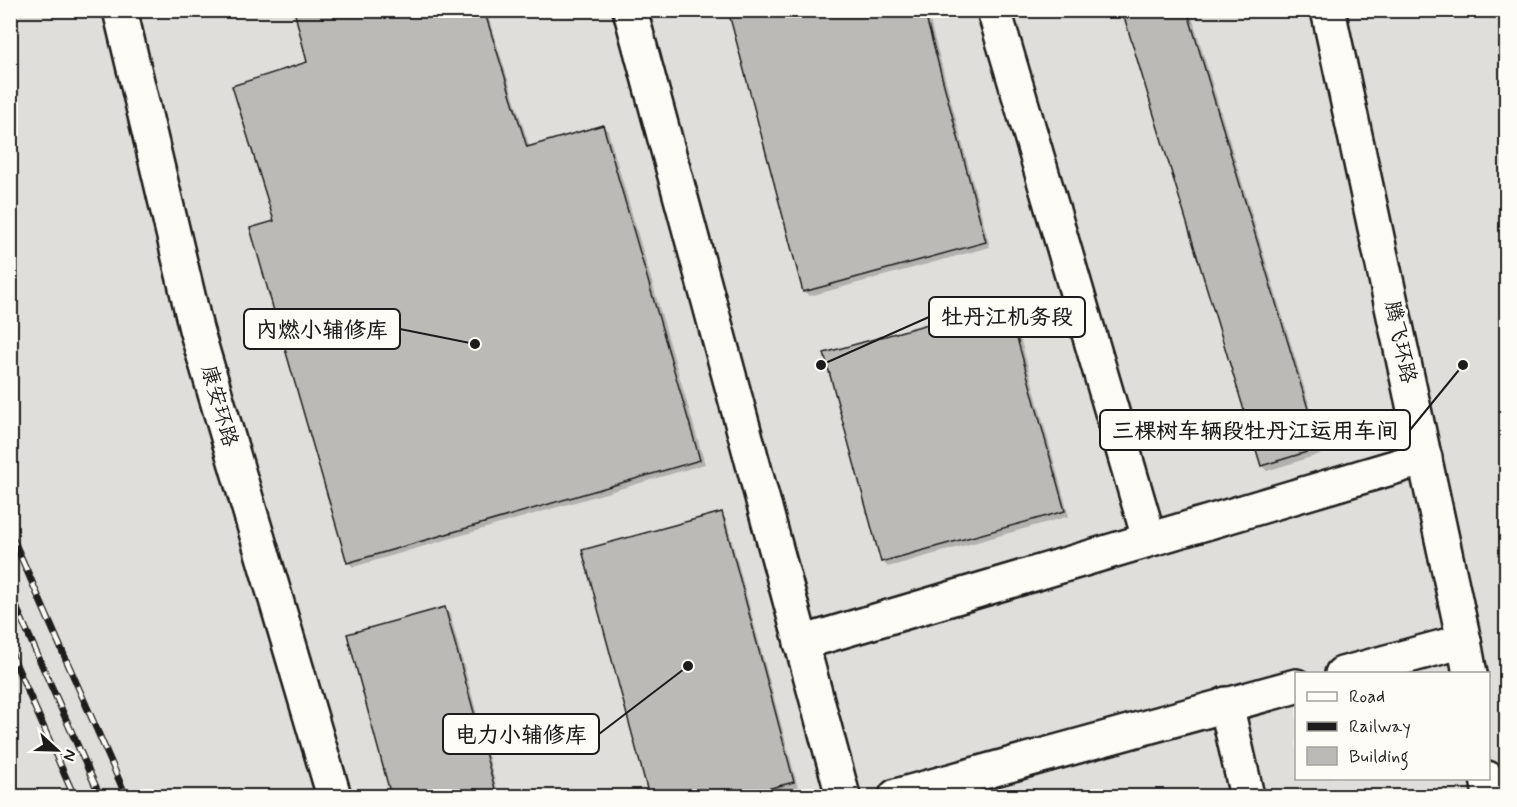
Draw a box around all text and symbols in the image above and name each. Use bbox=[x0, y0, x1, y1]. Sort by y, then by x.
callout: 牡丹江机务段 bbox=[929, 297, 1085, 337]
street label: 腾飞环路 bbox=[1378, 298, 1422, 386]
text: 牡丹江机务段 bbox=[941, 304, 1073, 332]
callout: 内燃小辅修库 bbox=[244, 309, 400, 349]
text: 内燃小辅修库 bbox=[256, 317, 388, 345]
street label: 康安环路 bbox=[194, 362, 244, 450]
callout: 三棵树车辆段牡丹江运用车间 bbox=[1100, 410, 1410, 450]
text: 三棵树车辆段牡丹江运用车间 bbox=[1112, 418, 1398, 446]
legend bbox=[1295, 672, 1490, 780]
text: Road bbox=[1349, 685, 1385, 709]
callout: 电力小辅修库 bbox=[443, 714, 599, 754]
text: Railway bbox=[1349, 715, 1411, 739]
north arrow bbox=[27, 720, 87, 780]
text: 电力小辅修库 bbox=[455, 722, 587, 750]
text: Building bbox=[1349, 745, 1409, 771]
text: N bbox=[58, 746, 81, 764]

